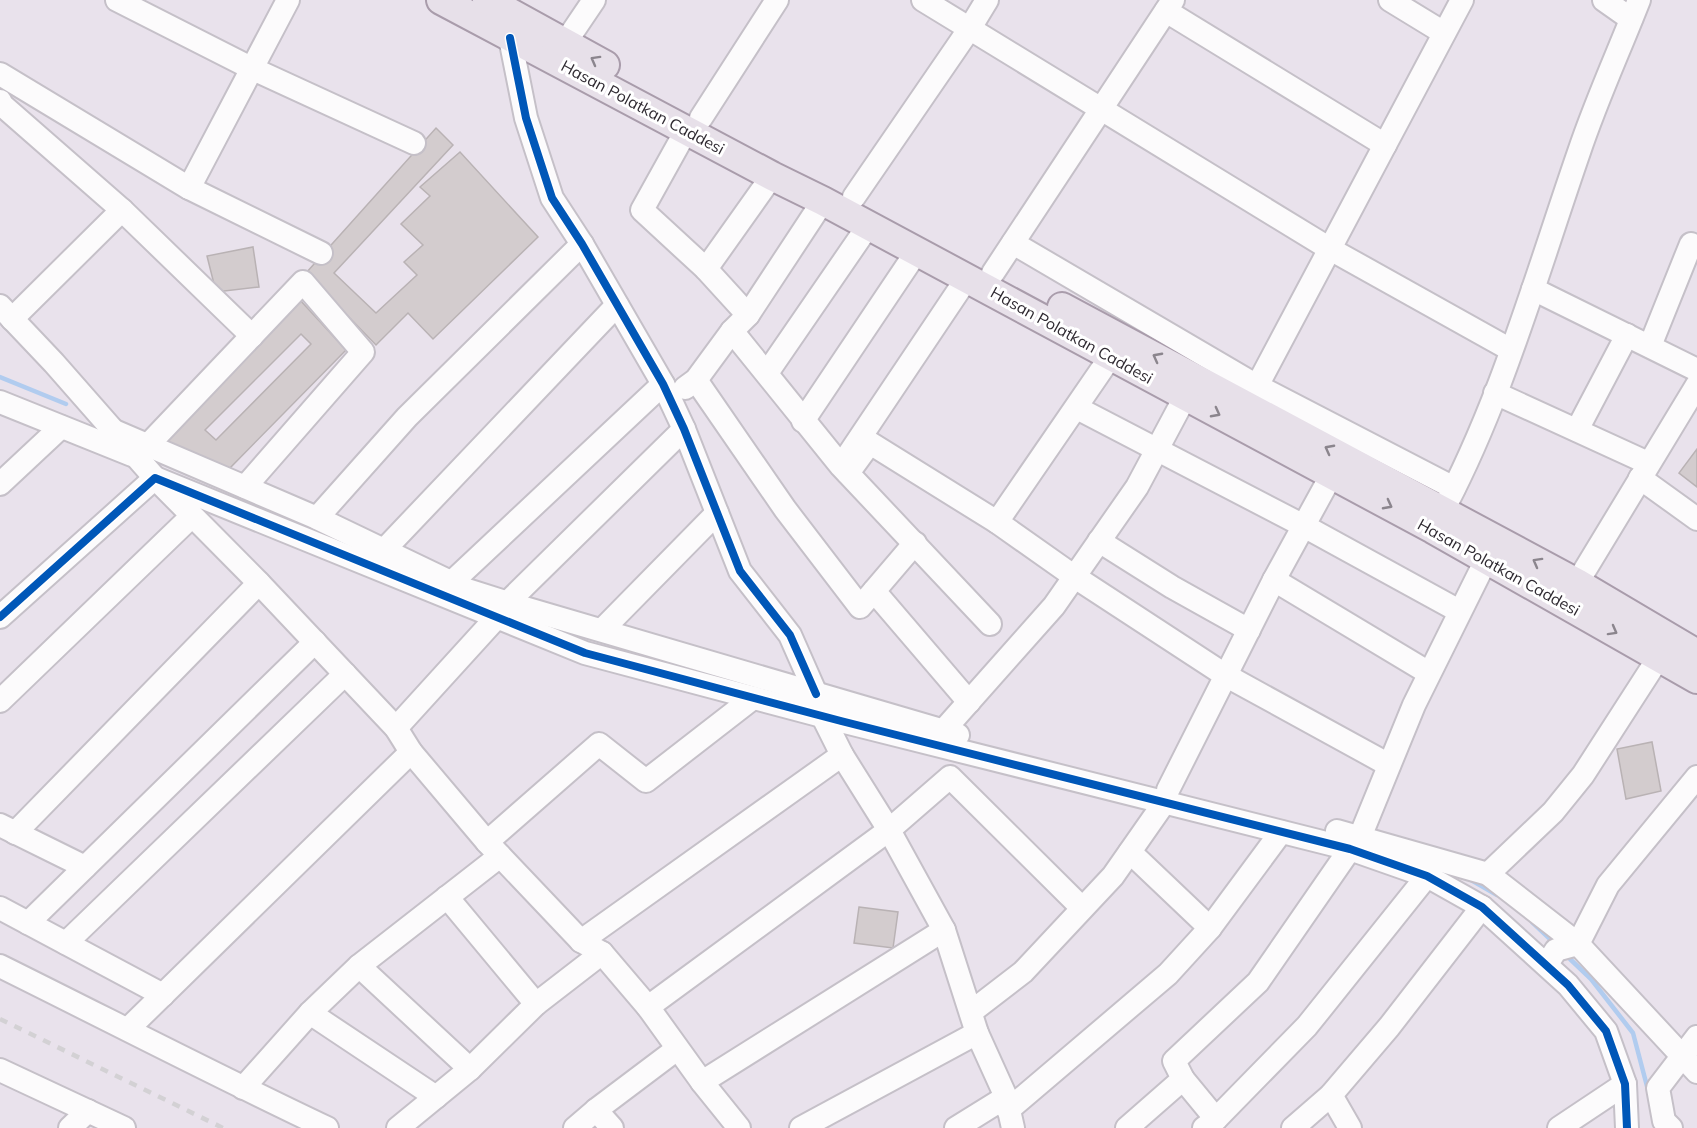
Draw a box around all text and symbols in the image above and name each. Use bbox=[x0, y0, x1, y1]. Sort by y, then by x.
street label: Hasan Polatkan Caddesi bbox=[558, 55, 728, 159]
one-way arrow bbox=[591, 56, 601, 67]
street label: Hasan Polatkan Caddesi bbox=[987, 282, 1157, 388]
one-way arrow bbox=[1153, 353, 1163, 364]
one-way arrow bbox=[1209, 406, 1220, 417]
one-way arrow bbox=[1324, 445, 1335, 456]
one-way arrow bbox=[1381, 498, 1392, 509]
street label: Hasan Polatkan Caddesi bbox=[1414, 514, 1584, 620]
one-way arrow bbox=[1533, 558, 1544, 569]
one-way arrow bbox=[1607, 624, 1617, 635]

